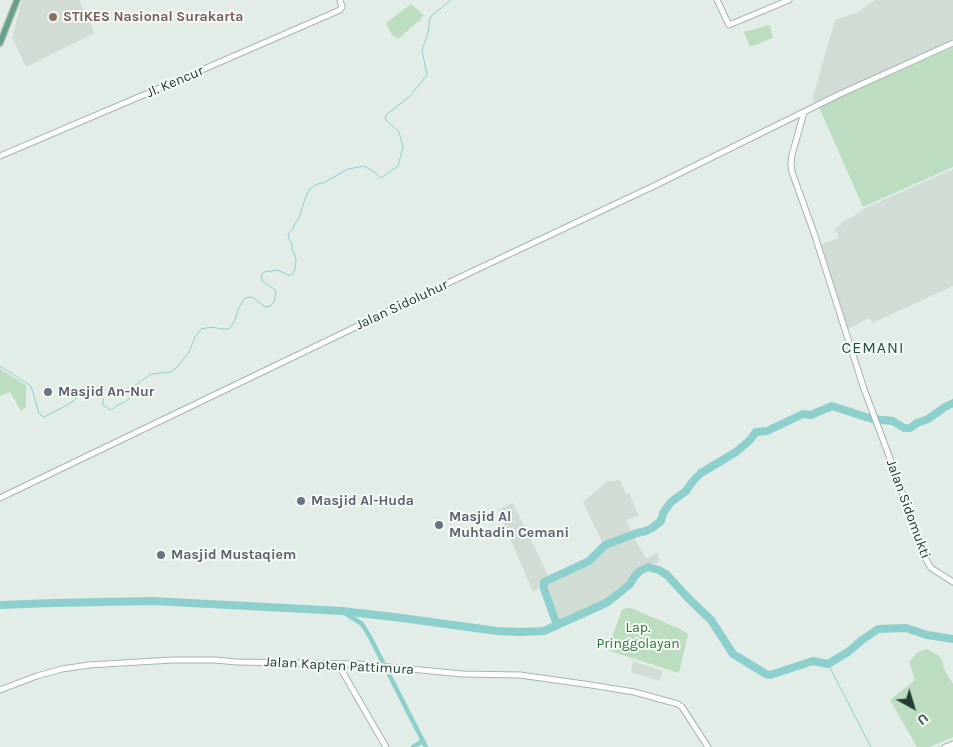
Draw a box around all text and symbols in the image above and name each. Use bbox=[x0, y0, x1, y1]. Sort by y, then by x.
place label: STIKES Nasional Surakarta bbox=[63, 9, 243, 25]
marker: STIKES Nasional Surakarta bbox=[47, 11, 59, 23]
street label: Jl. Kencur bbox=[144, 62, 206, 102]
street label: Jalan Sidoluhur bbox=[353, 276, 451, 334]
district label: CEMANI bbox=[841, 338, 905, 358]
place label: Masjid An-Nur bbox=[58, 384, 154, 400]
marker: Masjid An-Nur bbox=[42, 386, 54, 398]
street label: Jalan Sidomukti bbox=[882, 457, 934, 561]
place label: Masjid Al-Huda bbox=[311, 493, 414, 509]
marker: Masjid Al-Huda bbox=[295, 495, 307, 507]
place label: Masjid Al Muhtadin Cemani bbox=[449, 509, 569, 542]
marker: Masjid Al Muhtadin Cemani bbox=[433, 519, 445, 531]
place label: Masjid Mustaqiem bbox=[171, 547, 296, 563]
marker: Masjid Mustaqiem bbox=[155, 549, 167, 561]
park label: Lap. Pringgolayan bbox=[596, 620, 680, 652]
street label: Jalan Kapten Pattimura bbox=[264, 654, 414, 678]
north arrow bbox=[888, 682, 938, 732]
text: U bbox=[914, 709, 932, 729]

